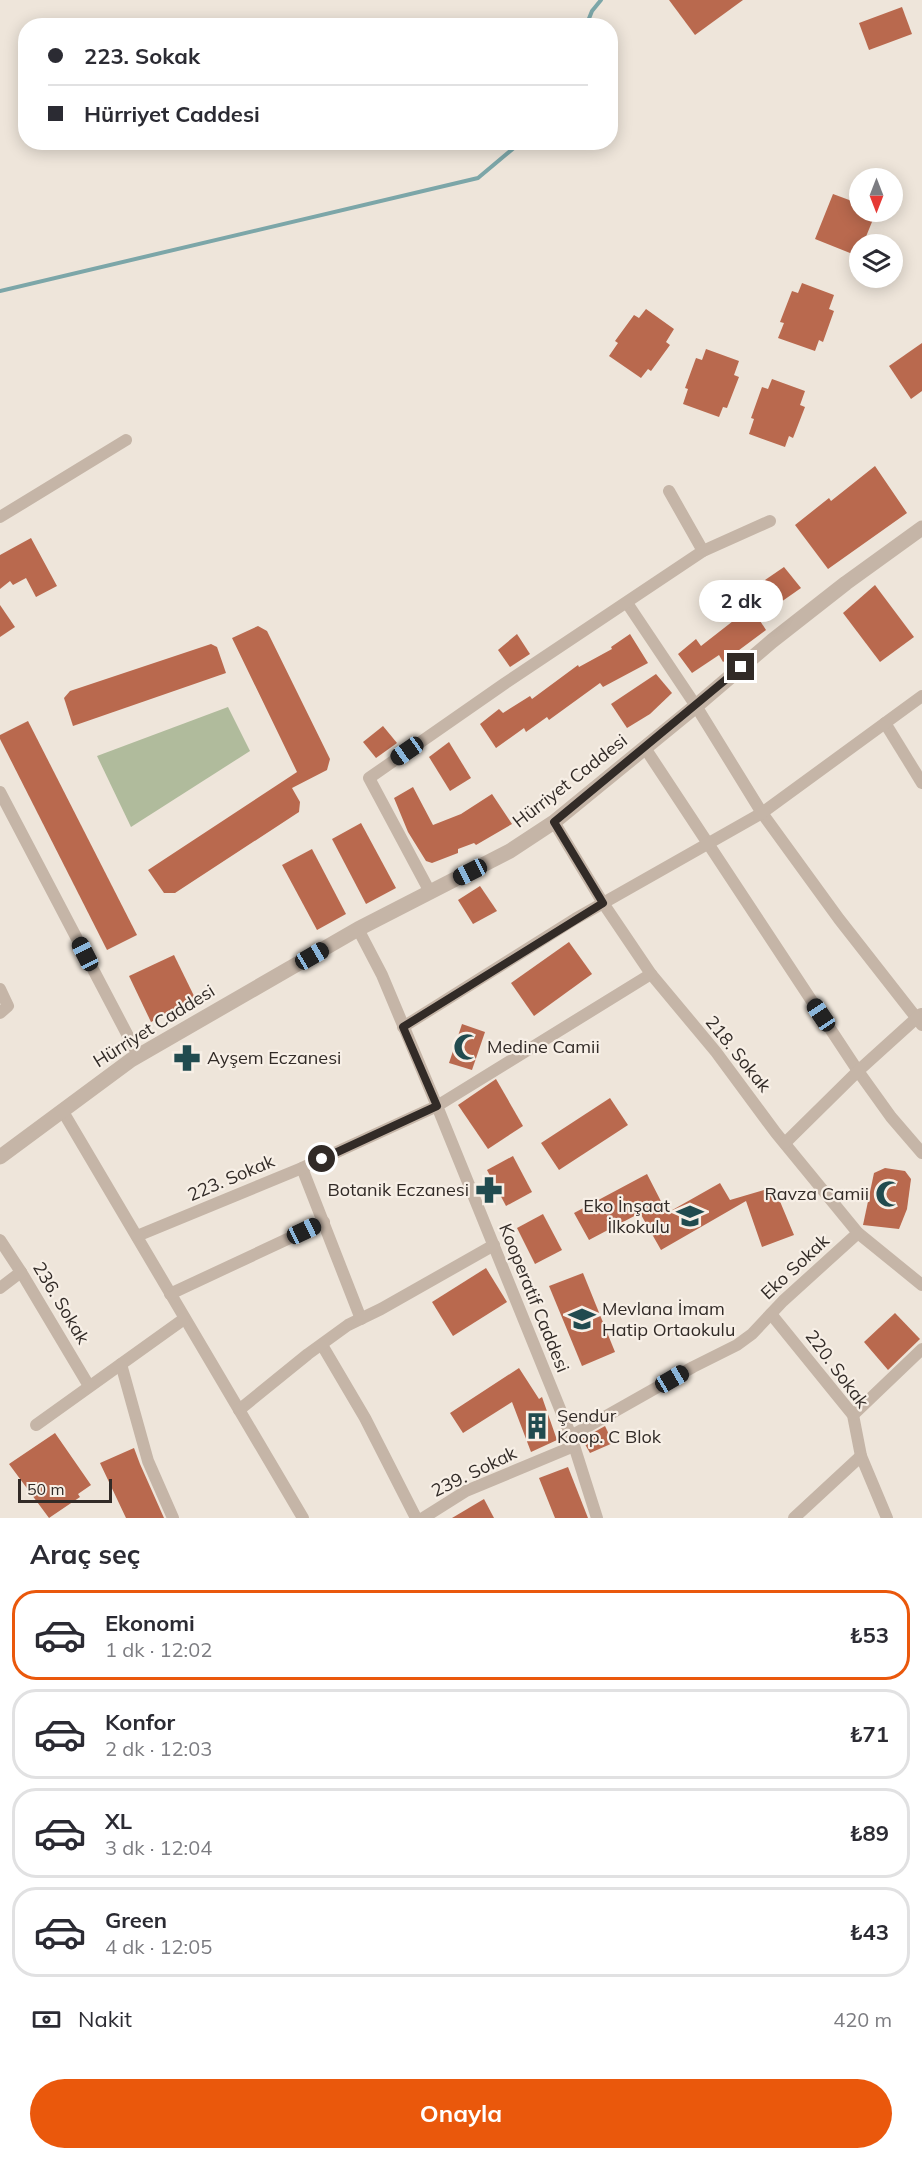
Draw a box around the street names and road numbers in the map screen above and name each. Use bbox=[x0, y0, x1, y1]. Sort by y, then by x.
street label: Hürriyet Caddesi bbox=[508, 729, 632, 833]
street label: Hürriyet Caddesi bbox=[89, 979, 219, 1072]
street label: 218. Sokak bbox=[701, 1011, 777, 1097]
street label: 223. Sokak bbox=[184, 1149, 278, 1206]
street label: Kooperatif Caddesi bbox=[494, 1220, 575, 1376]
street label: Eko Sokak bbox=[756, 1229, 834, 1304]
street label: 236. Sokak bbox=[28, 1257, 95, 1349]
street label: 220. Sokak bbox=[801, 1325, 875, 1413]
street label: 239. Sokak bbox=[427, 1441, 521, 1502]

